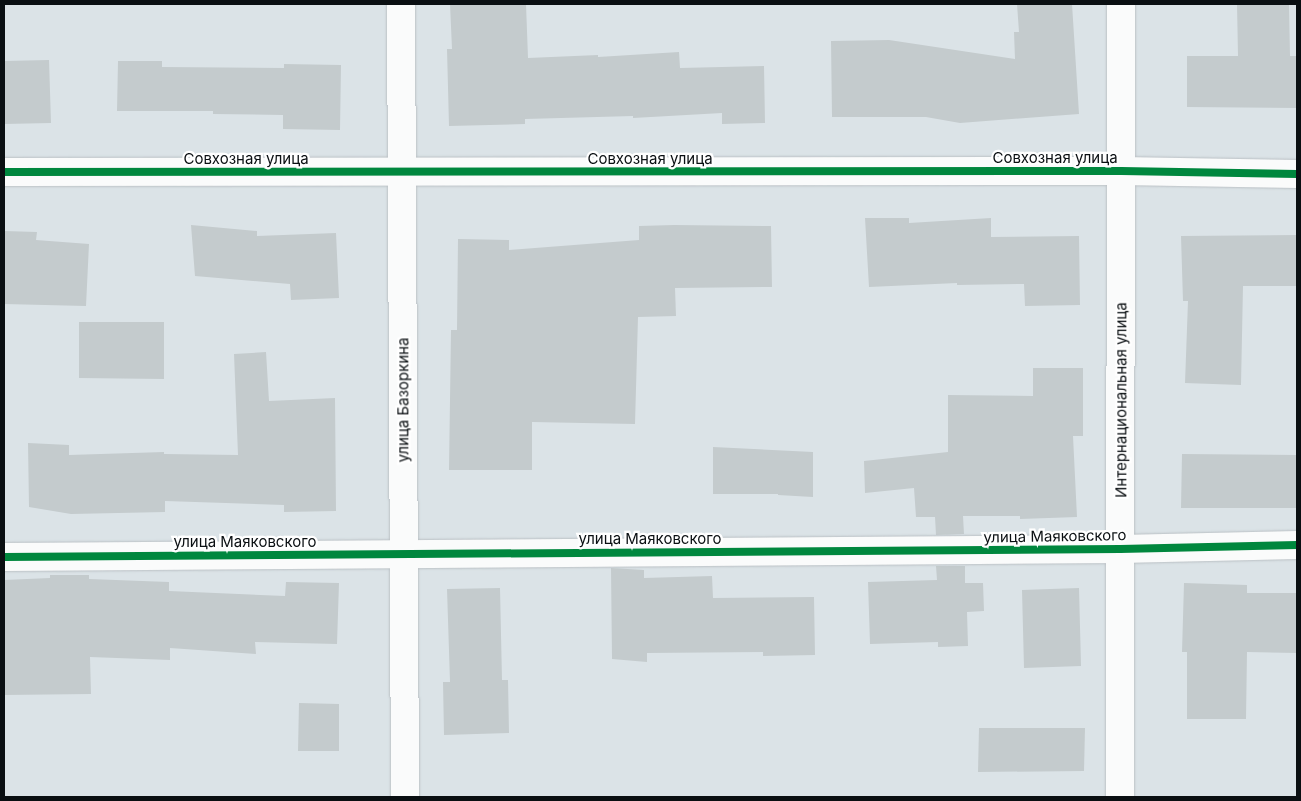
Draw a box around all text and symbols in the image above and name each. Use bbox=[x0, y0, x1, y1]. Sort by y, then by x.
street label: Совхозная улица bbox=[992, 149, 1118, 167]
street label: Совхозная улица bbox=[183, 150, 309, 168]
street label: Совхозная улица bbox=[587, 150, 713, 168]
street label: Интернациональная улица bbox=[1112, 302, 1130, 498]
street label: улица Базоркина bbox=[394, 338, 412, 462]
street label: улица Маяковского bbox=[983, 526, 1127, 546]
street label: улица Маяковского bbox=[578, 530, 722, 548]
street label: улица Маяковского bbox=[173, 533, 317, 551]

